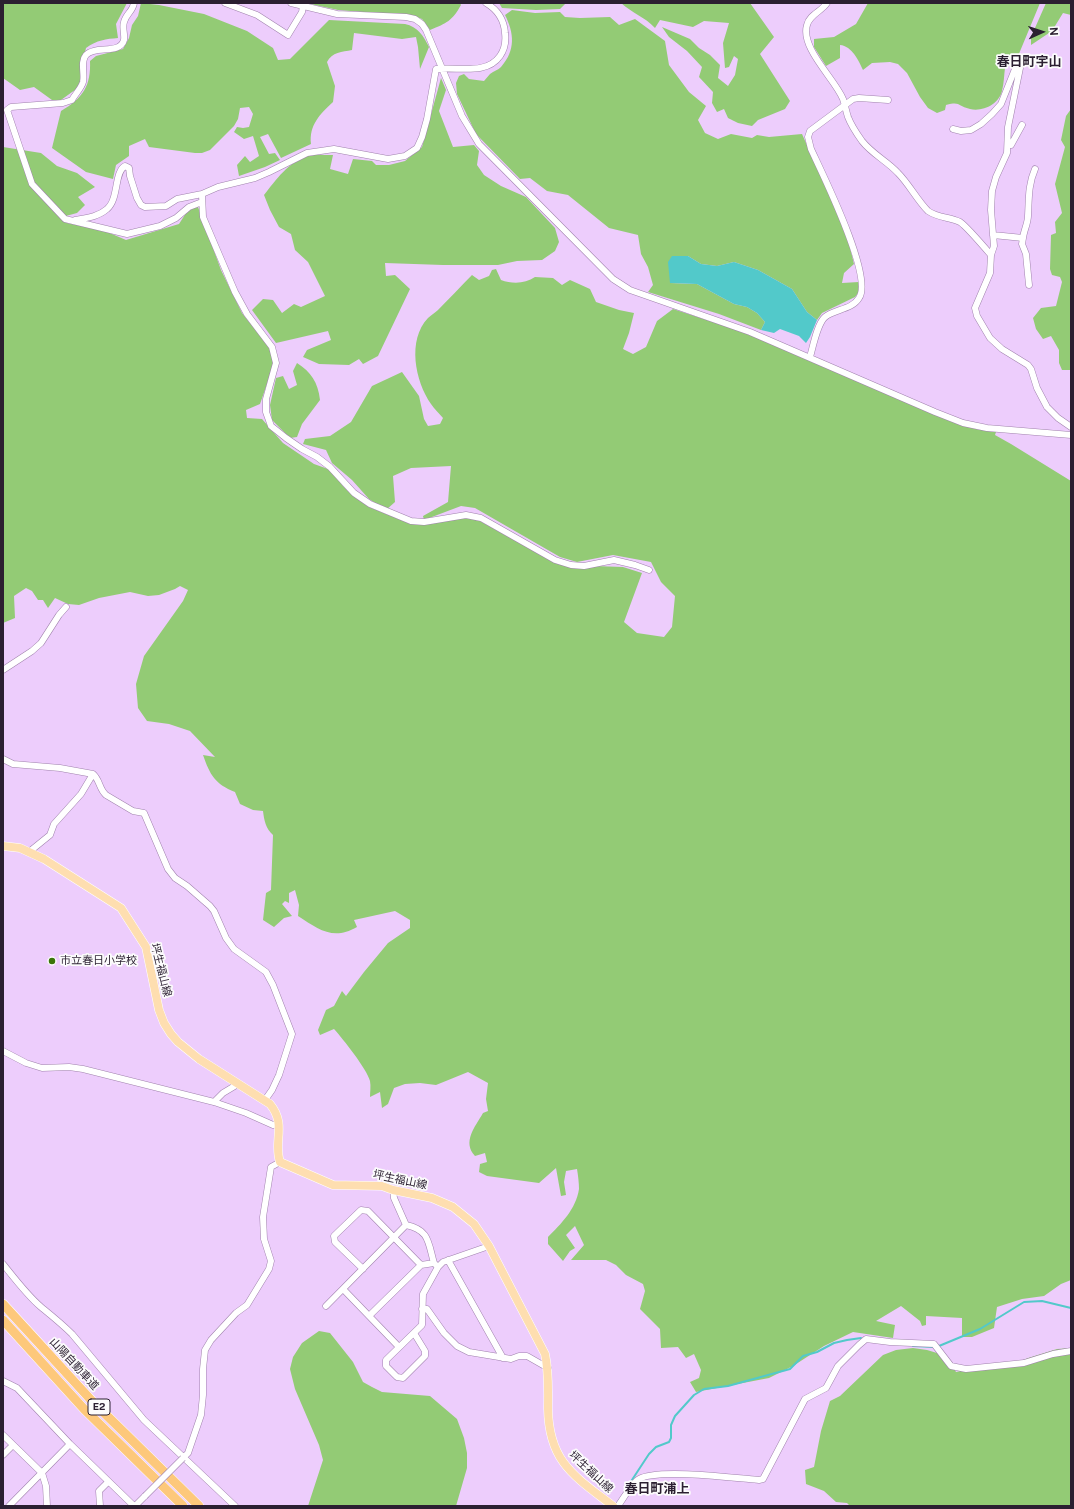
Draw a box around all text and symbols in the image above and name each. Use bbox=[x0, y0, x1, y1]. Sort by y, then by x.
north arrow bbox=[1022, 12, 1062, 52]
text: N bbox=[1048, 27, 1060, 36]
district label: 春日町宇山 bbox=[997, 54, 1061, 70]
street label: 坪生福山線 bbox=[148, 942, 174, 998]
place label: 市立春日小学校 bbox=[60, 954, 137, 968]
marker: 市立春日小学校 bbox=[47, 956, 57, 966]
street label: 坪生福山線 bbox=[372, 1168, 428, 1192]
street label: 山陽自動車道 bbox=[47, 1335, 101, 1393]
road number: E2 bbox=[88, 1399, 110, 1415]
street label: 坪生福山線 bbox=[566, 1448, 616, 1496]
district label: 春日町浦上 bbox=[625, 1481, 689, 1497]

